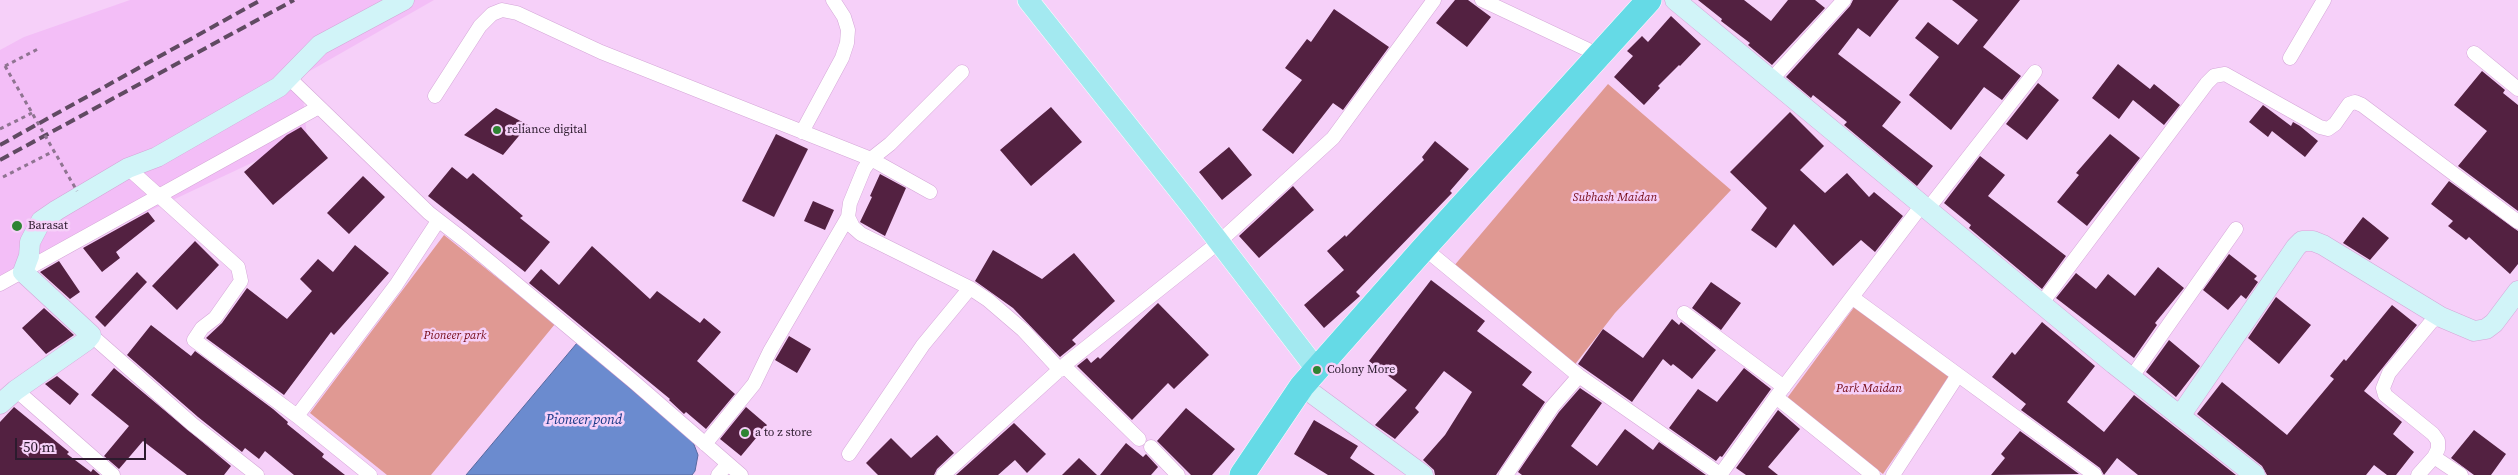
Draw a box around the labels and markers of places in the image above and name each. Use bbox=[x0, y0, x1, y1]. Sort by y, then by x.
place label: reliance digital bbox=[507, 123, 587, 137]
marker: reliance digital bbox=[491, 124, 503, 136]
marker: Barasat bbox=[10, 219, 24, 233]
place label: Barasat bbox=[28, 219, 68, 233]
place label: Colony More bbox=[1327, 363, 1395, 377]
marker: Colony More bbox=[1311, 364, 1323, 376]
place label: a to z store bbox=[755, 426, 812, 440]
marker: a to z store bbox=[739, 427, 751, 439]

